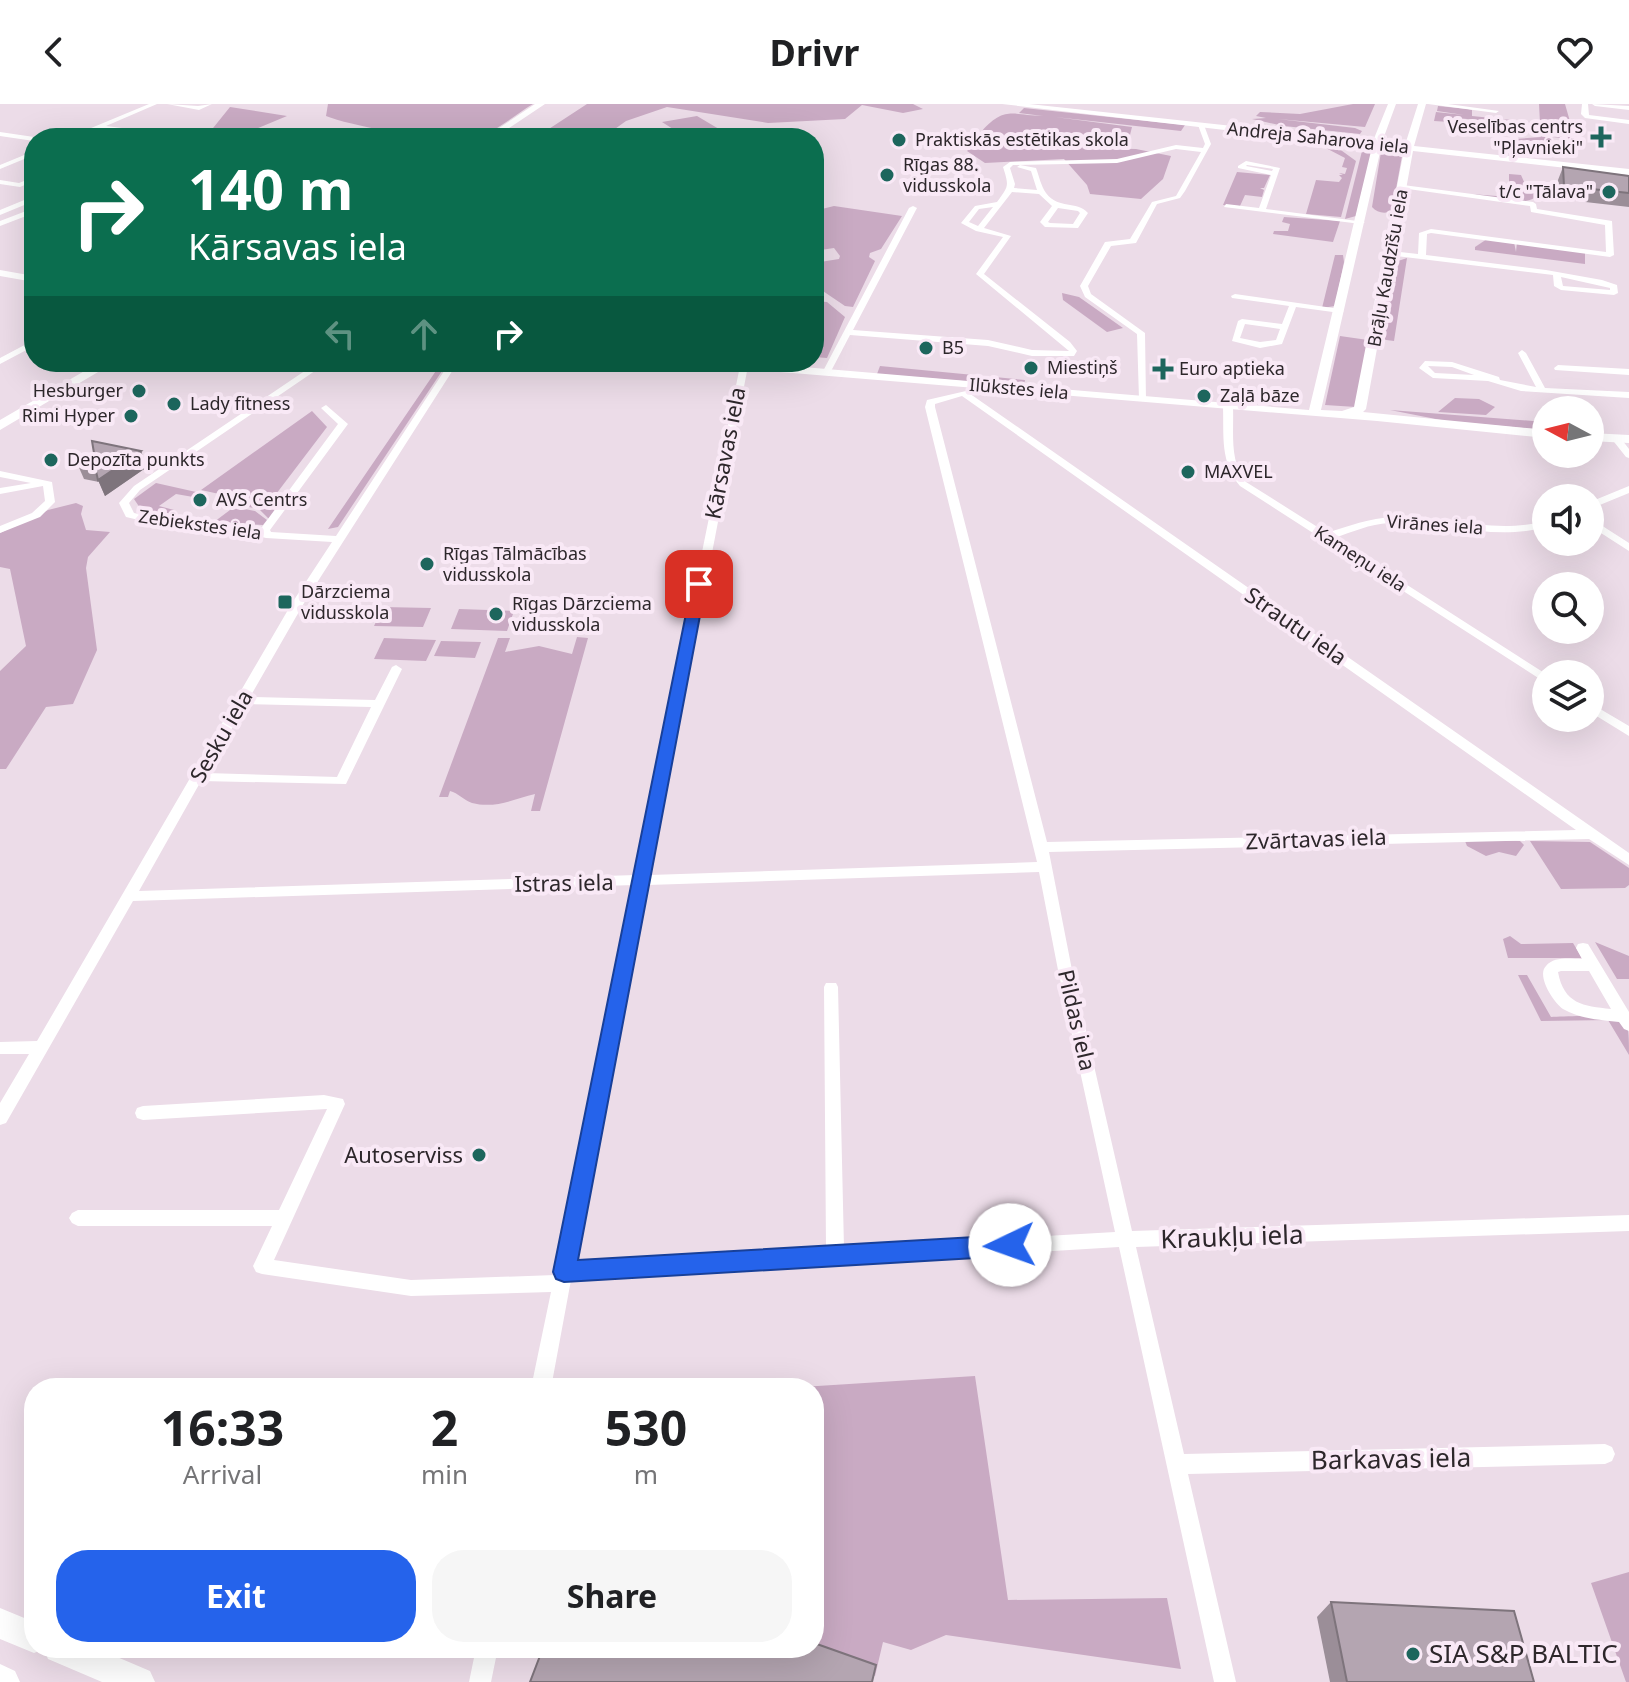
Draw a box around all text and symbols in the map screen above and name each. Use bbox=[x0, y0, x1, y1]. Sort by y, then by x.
text: Drivr bbox=[770, 28, 859, 77]
icon: back bbox=[32, 30, 76, 74]
icon: heart bbox=[1553, 30, 1597, 74]
place label: Veselības centrs "Pļavnieki" bbox=[1447, 114, 1583, 159]
street label: Andreja Saharova iela bbox=[1226, 116, 1410, 158]
marker: Veselības centrs "Pļavnieki" bbox=[1590, 126, 1612, 148]
place label: Praktiskās estētikas skola bbox=[915, 127, 1129, 151]
marker: Praktiskās estētikas skola bbox=[890, 131, 908, 149]
text: 140 m bbox=[188, 150, 353, 226]
place label: Rīgas 88. vidusskola bbox=[903, 152, 991, 197]
icon: right bbox=[56, 160, 160, 264]
marker: Rīgas 88. vidusskola bbox=[878, 166, 896, 184]
place label: t/c "Tālava" bbox=[1499, 179, 1593, 203]
marker: t/c "Tālava" bbox=[1600, 183, 1618, 201]
street label: Brāļu Kaudzīšu iela bbox=[1361, 187, 1413, 349]
text: Kārsavas iela bbox=[188, 222, 407, 271]
icon: left bbox=[318, 312, 362, 356]
icon: ahead bbox=[402, 312, 446, 356]
icon: right bbox=[486, 312, 530, 356]
place label: B5 bbox=[942, 335, 964, 359]
marker: B5 bbox=[917, 339, 935, 357]
place label: Miestiņš bbox=[1047, 355, 1118, 379]
place label: Euro aptieka bbox=[1179, 356, 1285, 380]
marker: Miestiņš bbox=[1022, 359, 1040, 377]
marker: Euro aptieka bbox=[1154, 360, 1172, 378]
street label: Ilūkstes iela bbox=[968, 372, 1070, 404]
place label: Hesburger bbox=[33, 378, 124, 402]
marker: Hesburger bbox=[130, 382, 148, 400]
place label: Zaļā bāze bbox=[1220, 383, 1300, 407]
street label: Kārsavas iela bbox=[697, 384, 752, 521]
marker: Zaļā bāze bbox=[1195, 387, 1213, 405]
place label: Lady fitness bbox=[190, 391, 290, 415]
marker: Lady fitness bbox=[165, 395, 183, 413]
north arrow bbox=[1532, 396, 1604, 468]
map controls bbox=[1532, 396, 1604, 732]
place label: Rimi Hyper bbox=[22, 403, 116, 427]
marker: Rimi Hyper bbox=[122, 407, 140, 425]
place label: Depozīta punkts bbox=[67, 447, 205, 471]
marker: Depozīta punkts bbox=[42, 451, 60, 469]
place label: MAXVEL bbox=[1204, 459, 1273, 483]
marker: MAXVEL bbox=[1179, 463, 1197, 481]
button: sound bbox=[1532, 484, 1604, 556]
place label: AVS Centrs bbox=[216, 487, 307, 511]
marker: AVS Centrs bbox=[191, 491, 209, 509]
street label: Zebiekstes iela bbox=[137, 503, 263, 545]
street label: Virānes iela bbox=[1386, 509, 1484, 539]
street label: Kameņu iela bbox=[1310, 520, 1411, 597]
place label: Rīgas Tālmācības vidusskola bbox=[443, 541, 587, 586]
pin bbox=[665, 550, 733, 618]
marker: Rīgas Tālmācības vidusskola bbox=[418, 555, 436, 573]
icon: arrive bbox=[677, 562, 721, 606]
button: search bbox=[1532, 572, 1604, 644]
place label: Dārzciema vidusskola bbox=[301, 579, 391, 624]
street label: Strautu iela bbox=[1240, 579, 1353, 671]
place label: Rīgas Dārzciema vidusskola bbox=[512, 591, 652, 636]
marker: Dārzciema vidusskola bbox=[276, 593, 294, 611]
marker: Rīgas Dārzciema vidusskola bbox=[487, 605, 505, 623]
button: layers bbox=[1532, 660, 1604, 732]
street label: Sesku iela bbox=[182, 684, 259, 787]
street label: Zvārtavas iela bbox=[1245, 821, 1387, 855]
street label: Istras iela bbox=[514, 866, 614, 898]
street label: Pildas iela bbox=[1052, 966, 1104, 1073]
place label: Autoserviss bbox=[344, 1139, 463, 1169]
marker: Autoserviss bbox=[470, 1146, 488, 1164]
position arrow bbox=[968, 1203, 1052, 1287]
street label: Kraukļu iela bbox=[1160, 1216, 1304, 1256]
text: 16:33 bbox=[161, 1395, 284, 1460]
text: 2 bbox=[431, 1395, 458, 1460]
text: 530 bbox=[605, 1395, 687, 1460]
street label: Barkavas iela bbox=[1310, 1439, 1471, 1477]
text: Arrival bbox=[183, 1456, 262, 1492]
text: min bbox=[421, 1456, 468, 1492]
text: m bbox=[634, 1456, 658, 1492]
button: Exit bbox=[56, 1550, 416, 1642]
button: Share bbox=[432, 1550, 792, 1642]
place label: SIA S&P BALTIC bbox=[1429, 1635, 1618, 1671]
marker: SIA S&P BALTIC bbox=[1404, 1645, 1422, 1663]

